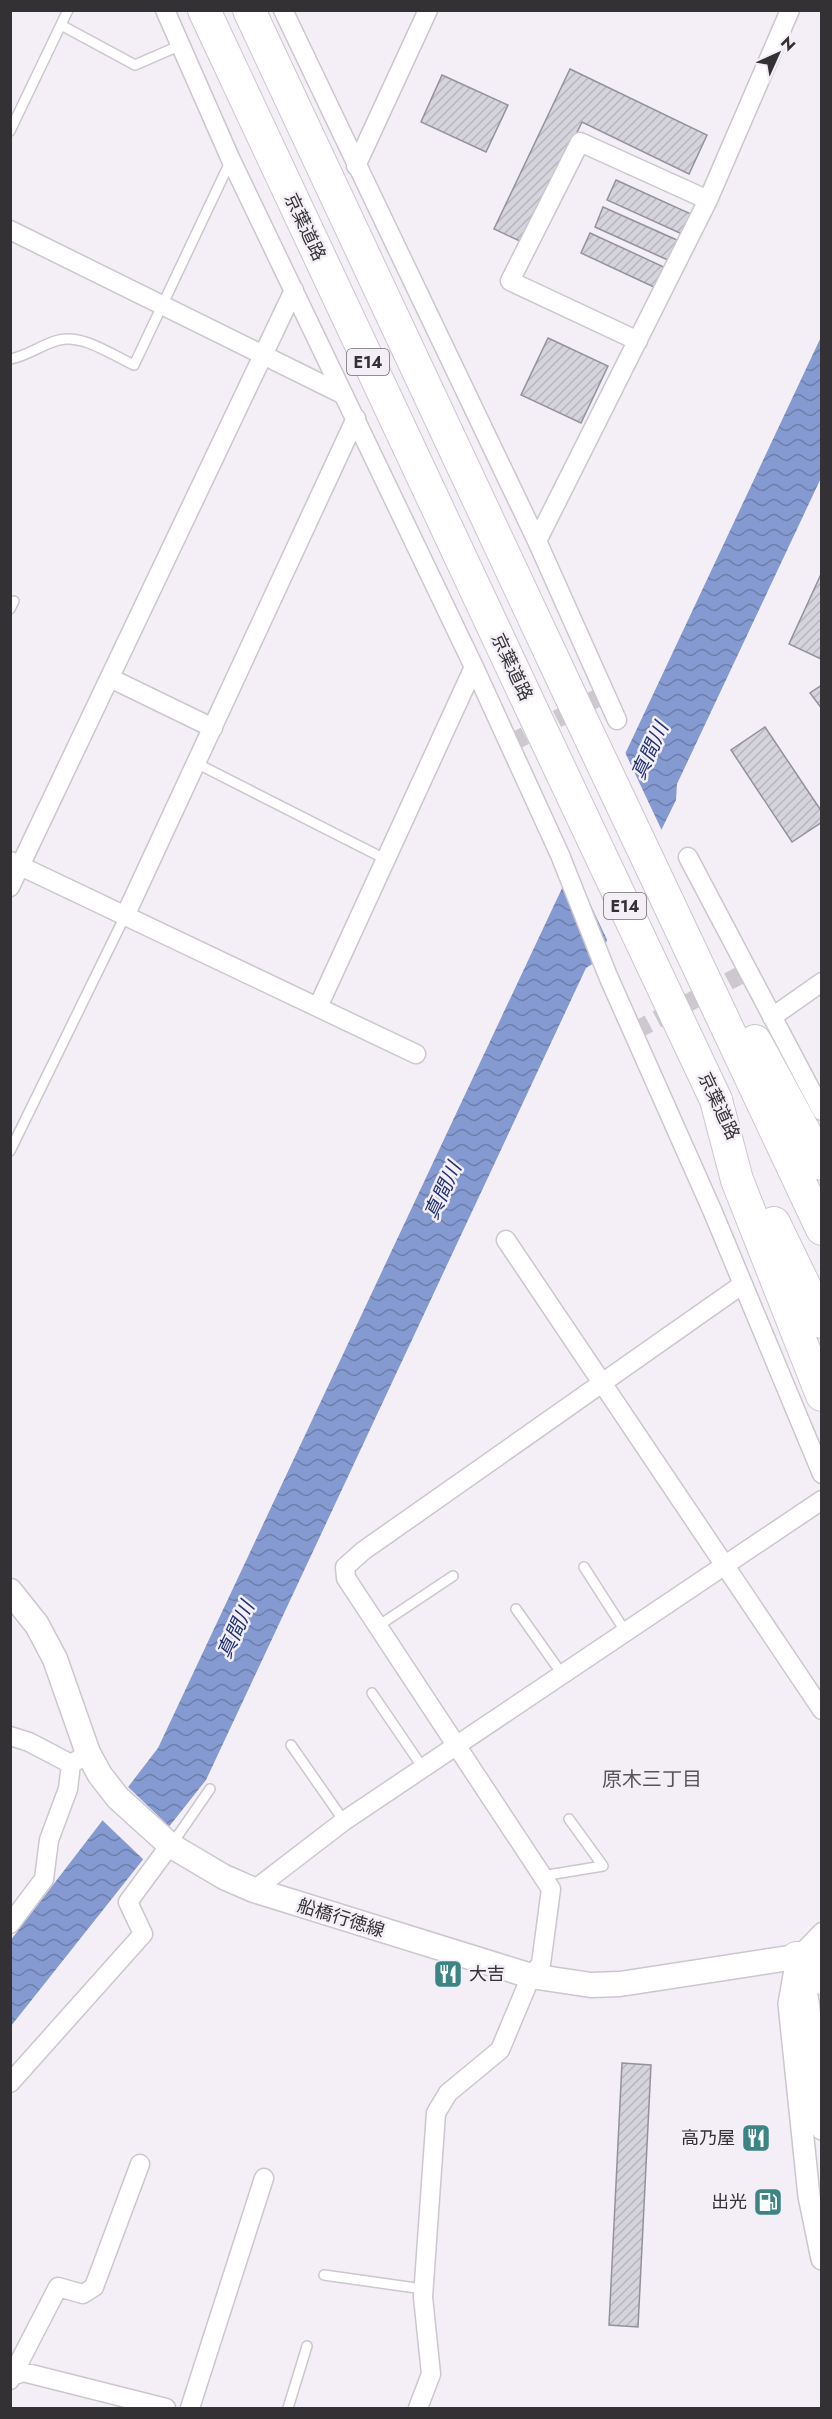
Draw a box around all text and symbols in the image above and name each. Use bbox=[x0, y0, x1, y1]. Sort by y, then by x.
north arrow bbox=[748, 24, 808, 84]
text: N bbox=[776, 31, 801, 56]
street label: 京葉道路 bbox=[278, 189, 332, 265]
road number: E14 bbox=[347, 349, 389, 375]
street label: 京葉道路 bbox=[485, 629, 539, 705]
water label: 真間川 bbox=[624, 716, 677, 784]
road number: E14 bbox=[604, 893, 646, 919]
street label: 京葉道路 bbox=[692, 1068, 746, 1144]
water label: 真間川 bbox=[417, 1156, 470, 1224]
water label: 真間川 bbox=[210, 1595, 263, 1663]
district label: 原木三丁目 bbox=[602, 1765, 702, 1794]
street label: 船橋行徳線 bbox=[294, 1892, 388, 1944]
restaurant icon: 大吉 bbox=[432, 1958, 464, 1990]
place label: 大吉 bbox=[469, 1961, 505, 1987]
restaurant icon: 高乃屋 bbox=[740, 2122, 772, 2154]
place label: 高乃屋 bbox=[681, 2125, 735, 2151]
fuel station icon: 出光 bbox=[752, 2186, 784, 2218]
place label: 出光 bbox=[711, 2189, 747, 2215]

